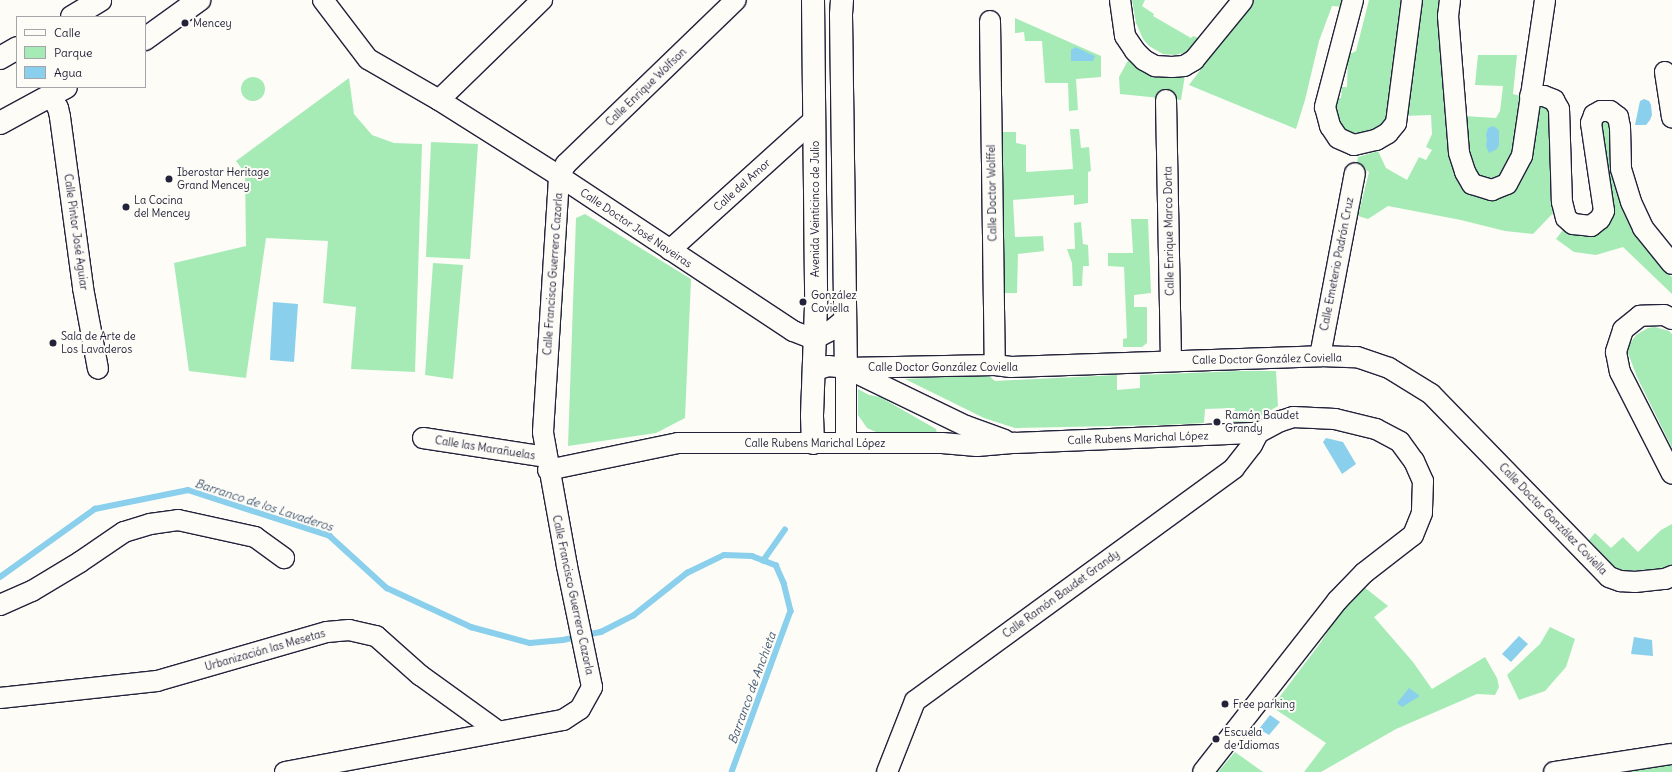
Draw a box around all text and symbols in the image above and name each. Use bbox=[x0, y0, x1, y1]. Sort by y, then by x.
legend bbox=[16, 16, 146, 88]
place label: Mencey bbox=[193, 16, 232, 30]
marker: Mencey bbox=[180, 18, 190, 28]
text: Calle bbox=[54, 25, 81, 40]
text: Parque bbox=[54, 45, 93, 60]
street label: Calle Enrique Wolfson bbox=[603, 45, 689, 129]
text: Agua bbox=[54, 65, 82, 80]
street label: Avenida Veinticinco de Julio bbox=[808, 141, 822, 277]
street label: Calle Doctor Wolffel bbox=[985, 144, 999, 242]
street label: Calle del Amor bbox=[711, 156, 773, 214]
place label: Iberostar Heritage Grand Mencey bbox=[177, 166, 269, 192]
street label: Calle Enrique Marco Dorta bbox=[1161, 166, 1177, 296]
street label: Calle Pintor José Aguiar bbox=[61, 173, 91, 291]
marker: Iberostar Heritage Grand Mencey bbox=[164, 174, 174, 184]
street label: Calle Doctor José Naveiras bbox=[578, 186, 694, 270]
street label: Calle Francisco Guerrero Cazorla bbox=[541, 192, 565, 356]
place label: La Cocina del Mencey bbox=[134, 194, 190, 220]
street label: Calle Emeterio Padrón Cruz bbox=[1318, 196, 1356, 332]
marker: La Cocina del Mencey bbox=[121, 202, 131, 212]
place label: González Coviella bbox=[811, 289, 857, 315]
marker: González Coviella bbox=[798, 297, 808, 307]
place label: Sala de Arte de Los Lavaderos bbox=[61, 330, 136, 356]
marker: Sala de Arte de Los Lavaderos bbox=[48, 338, 58, 348]
street label: Calle Doctor González Coviella bbox=[1192, 351, 1342, 367]
street label: Calle Doctor González Coviella bbox=[868, 360, 1018, 374]
place label: Ramón Baudet Grandy bbox=[1225, 409, 1299, 435]
marker: Ramón Baudet Grandy bbox=[1212, 417, 1222, 427]
street label: Calle Rubens Marichal López bbox=[1067, 429, 1209, 447]
street label: Calle las Marañuelas bbox=[434, 434, 536, 462]
street label: Calle Rubens Marichal López bbox=[744, 436, 886, 450]
street label: Calle Doctor González Coviella bbox=[1496, 460, 1610, 578]
water label: Barranco de los Lavaderos bbox=[193, 476, 335, 534]
street label: Calle Francisco Guerrero Cazorla bbox=[550, 514, 596, 676]
street label: Calle Ramón Baudet Grandy bbox=[1000, 547, 1122, 641]
street label: Urbanización las Mesetas bbox=[203, 626, 327, 674]
water label: Barranco de Anchieta bbox=[725, 630, 779, 746]
place label: Free parking bbox=[1233, 697, 1295, 711]
marker: Free parking bbox=[1220, 699, 1230, 709]
place label: Escuela de Idiomas bbox=[1224, 726, 1280, 752]
marker: Escuela de Idiomas bbox=[1211, 734, 1221, 744]

